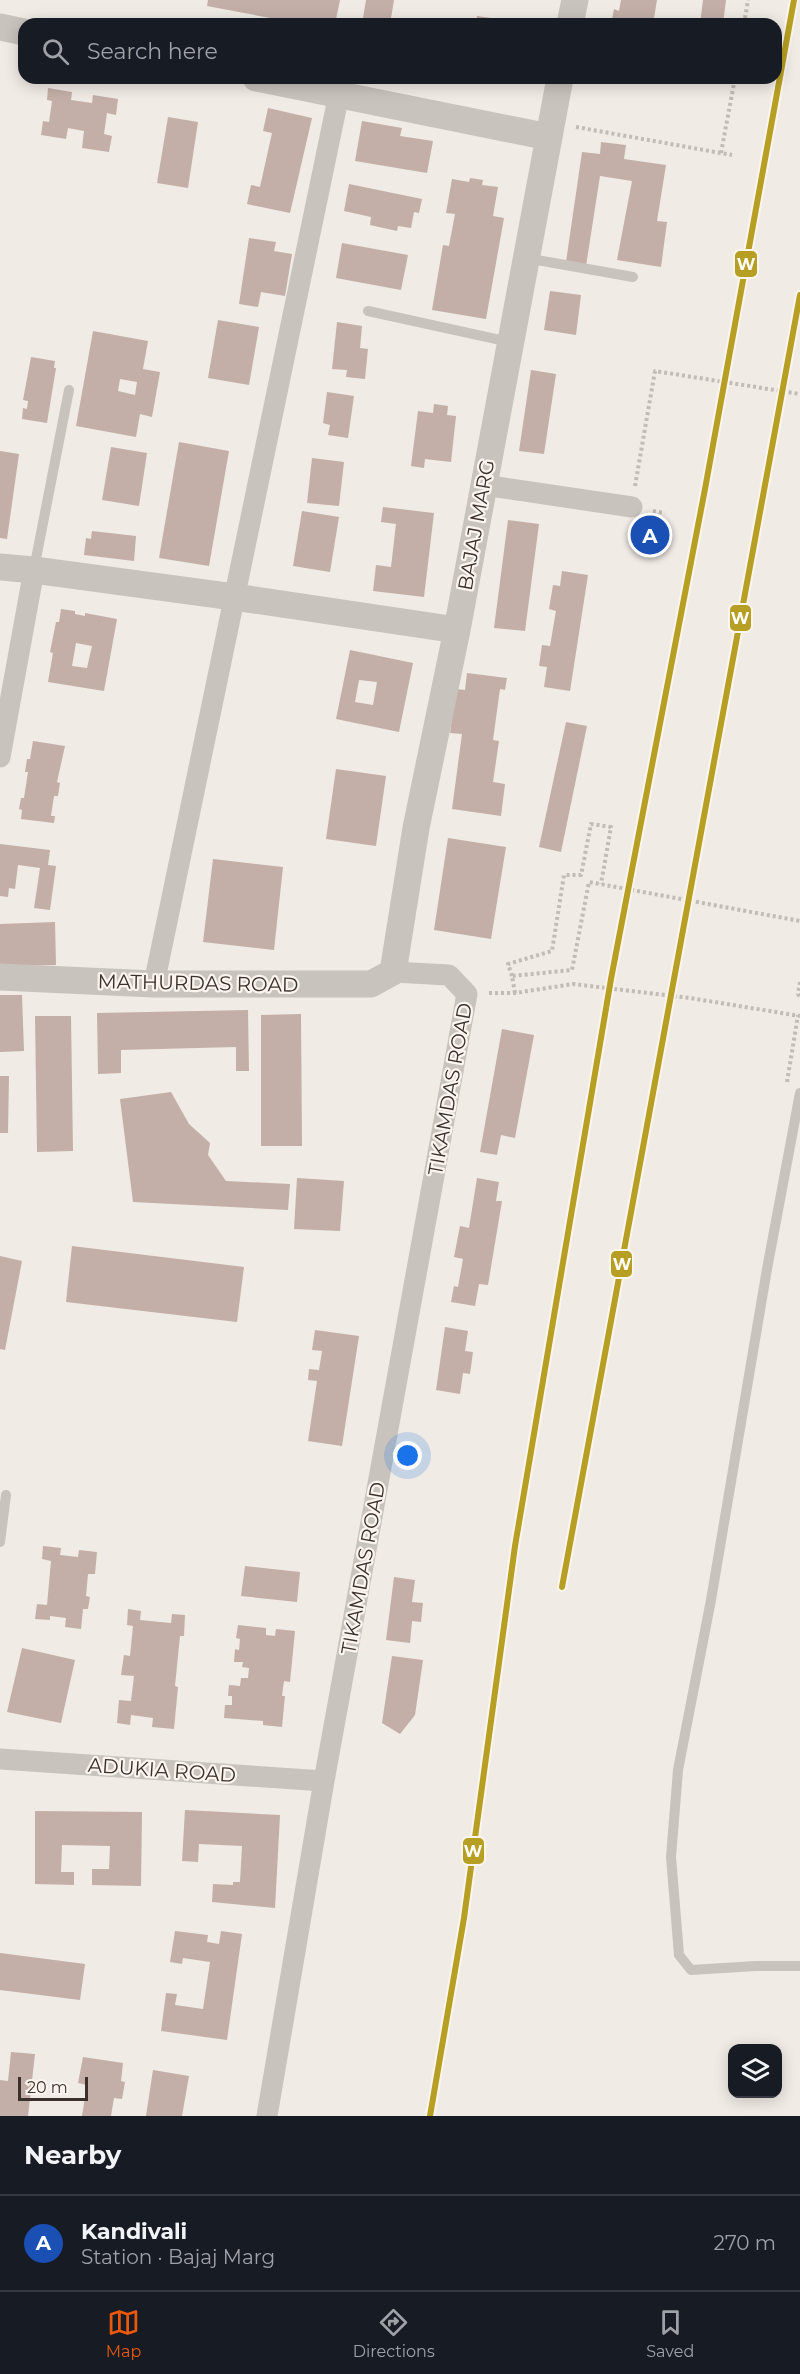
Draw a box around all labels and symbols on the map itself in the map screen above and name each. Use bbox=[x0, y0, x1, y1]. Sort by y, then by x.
line badge: W bbox=[734, 250, 758, 278]
text: W bbox=[737, 255, 756, 274]
street label: BAJAJ MARG bbox=[453, 458, 499, 592]
pin: A bbox=[630, 512, 670, 558]
line badge: W bbox=[729, 604, 752, 632]
text: W bbox=[731, 609, 750, 628]
street label: MATHURDAS ROAD bbox=[97, 969, 299, 997]
street label: TIKAMDAS ROAD bbox=[423, 1001, 477, 1177]
line badge: W bbox=[610, 1250, 633, 1278]
text: W bbox=[613, 1255, 632, 1274]
your location bbox=[393, 1441, 422, 1470]
street label: TIKAMDAS ROAD bbox=[336, 1480, 390, 1656]
street label: ADUKIA ROAD bbox=[87, 1753, 237, 1787]
line badge: W bbox=[462, 1837, 485, 1865]
text: W bbox=[464, 1842, 483, 1861]
scale bar bbox=[18, 2074, 88, 2102]

